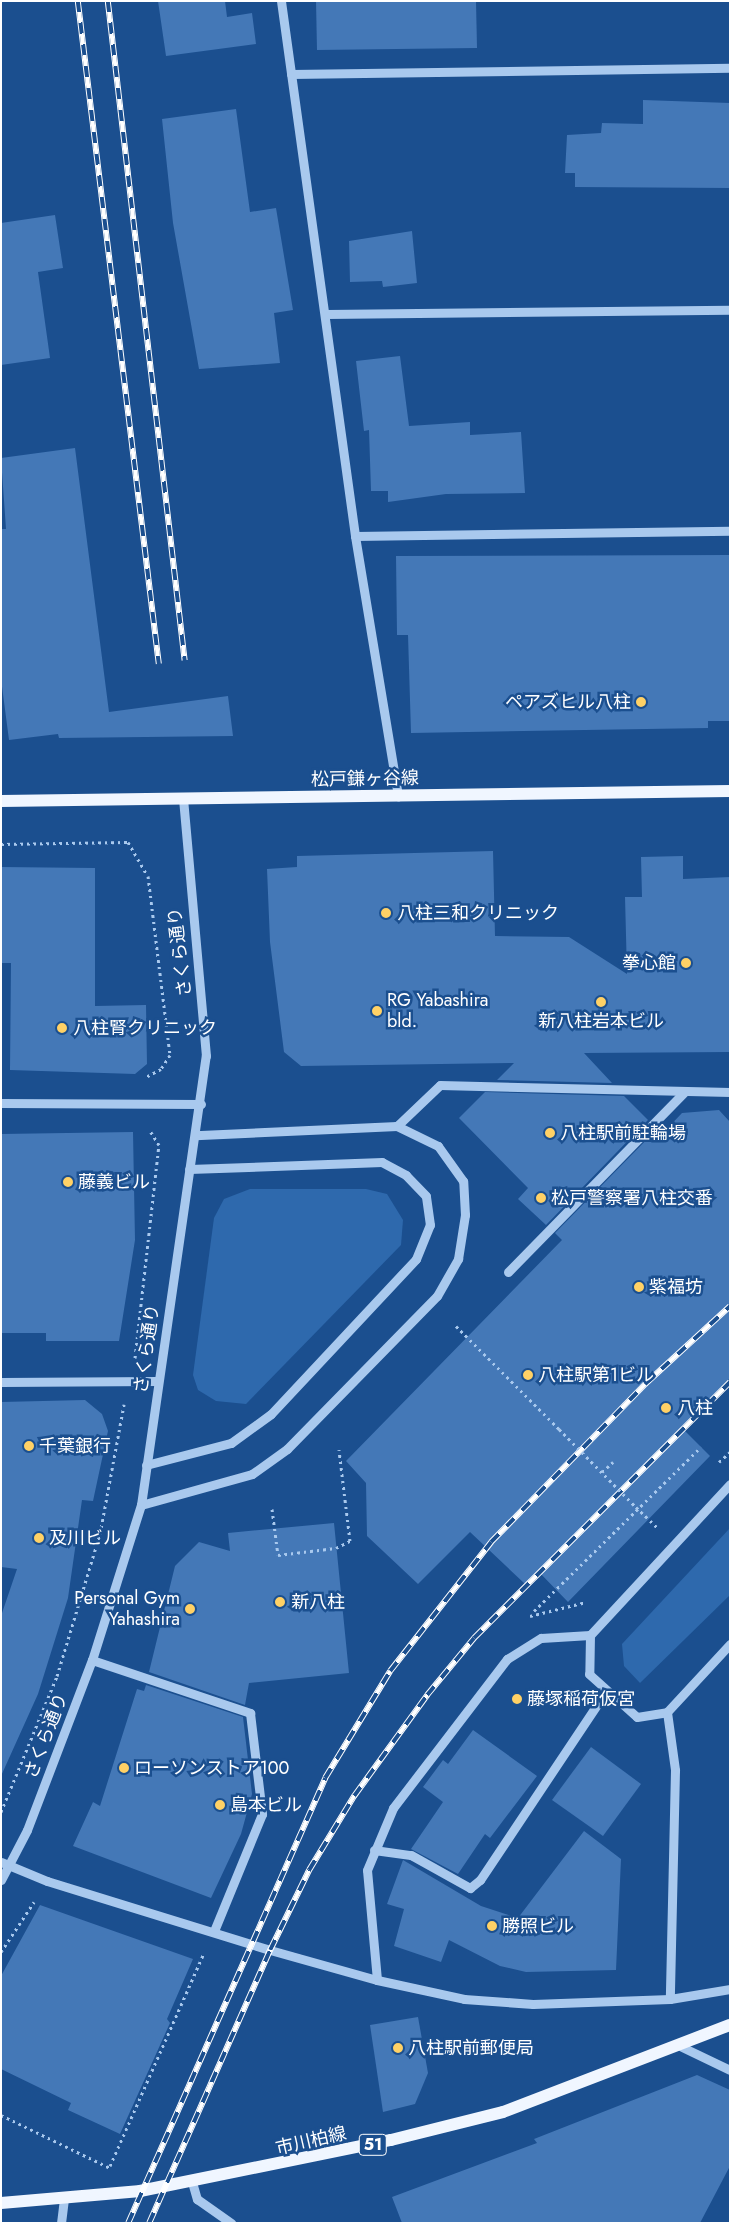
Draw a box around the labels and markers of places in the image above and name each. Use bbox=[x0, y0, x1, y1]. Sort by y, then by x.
place label: ペアズヒル八柱 bbox=[505, 691, 631, 713]
marker: ペアズヒル八柱 bbox=[635, 696, 647, 708]
place label: 八柱三和クリニック bbox=[397, 902, 559, 924]
marker: 八柱三和クリニック bbox=[379, 906, 393, 920]
place label: 拳心館 bbox=[622, 952, 676, 974]
marker: 拳心館 bbox=[680, 957, 692, 969]
place label: RG Yabashira bld. bbox=[387, 990, 489, 1032]
marker: 新八柱岩本ビル bbox=[595, 996, 607, 1008]
marker: RG Yabashira bld. bbox=[371, 1005, 383, 1017]
place label: 新八柱岩本ビル bbox=[538, 1010, 664, 1032]
place label: 八柱腎クリニック bbox=[73, 1017, 217, 1039]
marker: 八柱腎クリニック bbox=[55, 1021, 69, 1035]
place label: 八柱駅前駐輪場 bbox=[560, 1122, 686, 1144]
marker: 八柱駅前駐輪場 bbox=[544, 1127, 556, 1139]
place label: 藤義ビル bbox=[78, 1171, 150, 1193]
marker: 藤義ビル bbox=[62, 1176, 74, 1188]
place label: 松戸警察署八柱交番 bbox=[551, 1187, 713, 1209]
marker: 松戸警察署八柱交番 bbox=[535, 1192, 547, 1204]
place label: 紫福坊 bbox=[649, 1276, 703, 1298]
marker: 紫福坊 bbox=[633, 1281, 645, 1293]
place label: 八柱駅第1ビル bbox=[538, 1364, 654, 1386]
marker: 八柱駅第1ビル bbox=[522, 1369, 534, 1381]
place label: 八柱 bbox=[677, 1397, 713, 1419]
marker: 八柱 bbox=[659, 1401, 673, 1415]
place label: 千葉銀行 bbox=[39, 1435, 111, 1457]
marker: 千葉銀行 bbox=[23, 1440, 35, 1452]
place label: 及川ビル bbox=[49, 1527, 121, 1549]
marker: 及川ビル bbox=[33, 1532, 45, 1544]
place label: Personal Gym Yahashira bbox=[74, 1588, 180, 1630]
place label: 新八柱 bbox=[291, 1591, 345, 1613]
marker: 新八柱 bbox=[273, 1595, 287, 1609]
marker: Personal Gym Yahashira bbox=[184, 1603, 196, 1615]
place label: 藤塚稲荷仮宮 bbox=[527, 1688, 635, 1710]
marker: 藤塚稲荷仮宮 bbox=[511, 1693, 523, 1705]
place label: ローソンストア100 bbox=[134, 1757, 290, 1779]
marker: ローソンストア100 bbox=[118, 1762, 130, 1774]
place label: 島本ビル bbox=[230, 1794, 302, 1816]
marker: 島本ビル bbox=[214, 1799, 226, 1811]
place label: 勝照ビル bbox=[502, 1915, 574, 1937]
marker: 勝照ビル bbox=[486, 1920, 498, 1932]
place label: 八柱駅前郵便局 bbox=[408, 2037, 534, 2059]
marker: 八柱駅前郵便局 bbox=[392, 2042, 404, 2054]

